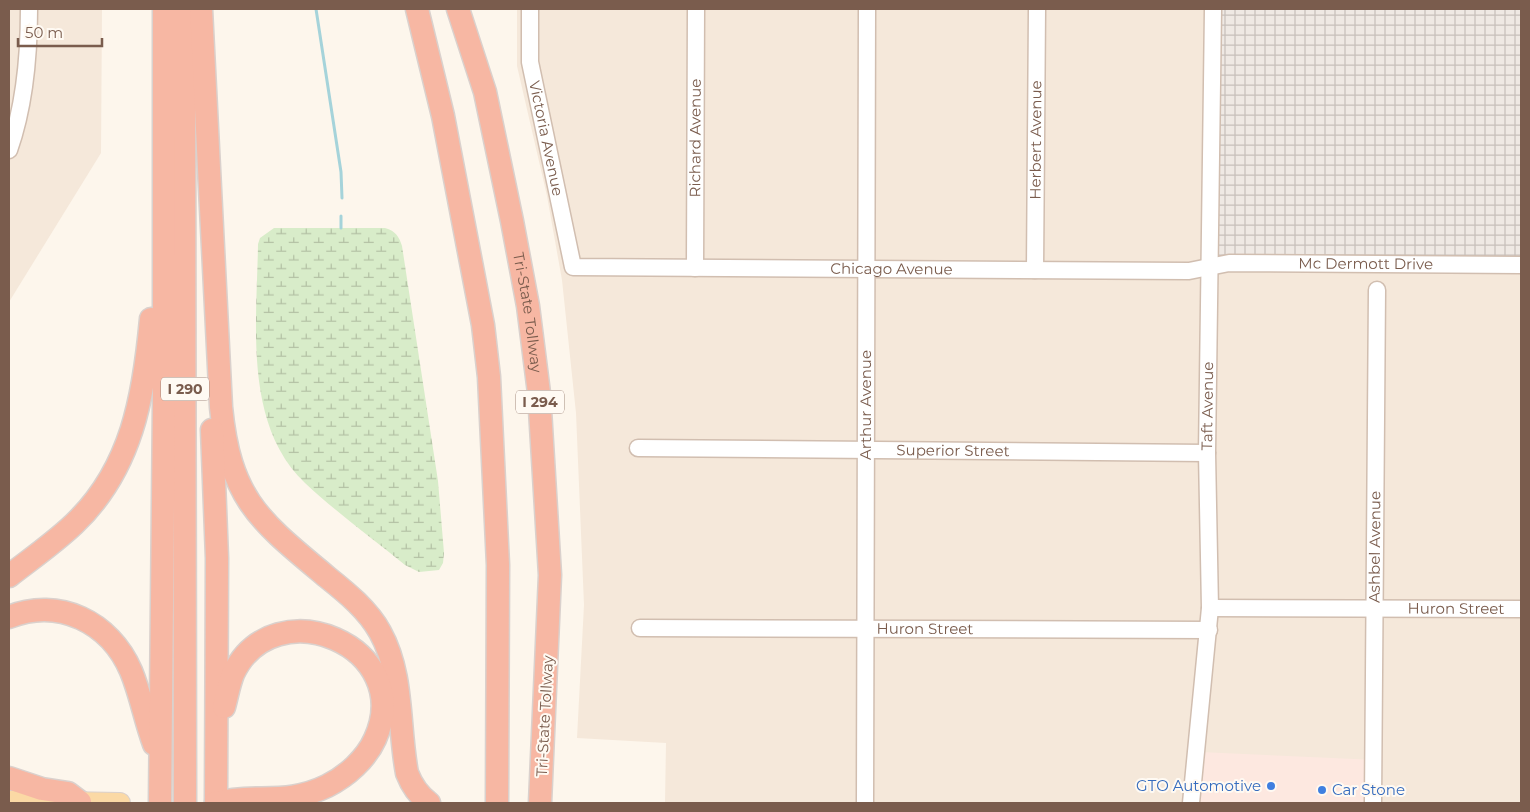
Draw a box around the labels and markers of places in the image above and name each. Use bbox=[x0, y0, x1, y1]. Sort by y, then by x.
place label: GTO Automotive bbox=[1136, 776, 1261, 795]
marker: GTO Automotive bbox=[1265, 780, 1277, 792]
place label: Car Stone bbox=[1332, 780, 1405, 799]
marker: Car Stone bbox=[1316, 784, 1328, 796]

